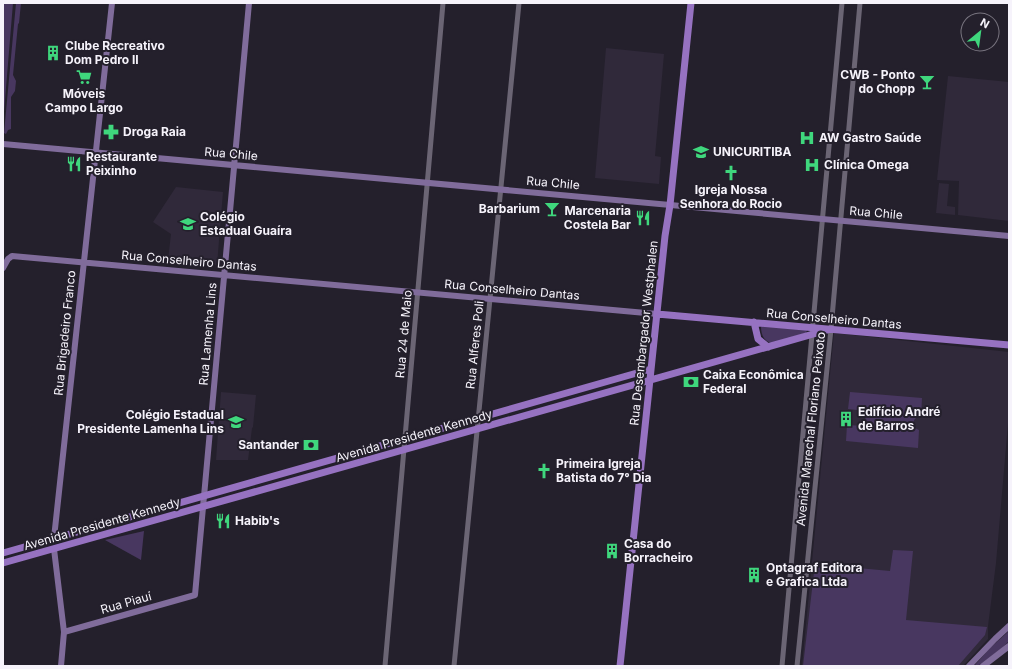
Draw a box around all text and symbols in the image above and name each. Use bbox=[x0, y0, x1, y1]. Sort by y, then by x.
north arrow bbox=[960, 12, 1000, 52]
text: N bbox=[978, 15, 992, 31]
place label: Clube Recreativo Dom Pedro II bbox=[65, 38, 165, 67]
building icon: Clube Recreativo Dom Pedro II bbox=[44, 44, 62, 62]
place label: CWB - Ponto do Chopp bbox=[840, 67, 915, 96]
supermarket icon: Móveis Campo Largo bbox=[75, 68, 93, 86]
bar icon: CWB - Ponto do Chopp bbox=[918, 73, 936, 91]
place label: Móveis Campo Largo bbox=[45, 86, 123, 115]
pharmacy icon: Droga Raia bbox=[102, 123, 120, 141]
place label: Droga Raia bbox=[123, 124, 186, 139]
hospital icon: AW Gastro Saúde bbox=[798, 129, 816, 147]
place label: AW Gastro Saúde bbox=[819, 130, 921, 145]
school or university icon: UNICURITIBA bbox=[692, 143, 710, 161]
street label: Rua Chile bbox=[204, 144, 258, 163]
place label: UNICURITIBA bbox=[713, 144, 792, 159]
place label: Restaurante Peixinho bbox=[86, 149, 157, 178]
restaurant icon: Restaurante Peixinho bbox=[65, 155, 83, 173]
hospital icon: Clínica Omega bbox=[803, 156, 821, 174]
place label: Clínica Omega bbox=[824, 157, 909, 172]
church icon: Igreja Nossa Senhora do Rocio bbox=[722, 164, 740, 182]
street label: Rua Chile bbox=[526, 173, 580, 192]
place label: Igreja Nossa Senhora do Rocio bbox=[680, 182, 782, 211]
bar icon: Barbarium bbox=[543, 200, 561, 218]
place label: Barbarium bbox=[479, 201, 540, 216]
place label: Marcenaria Costela Bar bbox=[564, 203, 631, 232]
street label: Rua Chile bbox=[849, 203, 903, 222]
place label: Colégio Estadual Guaíra bbox=[200, 209, 292, 238]
restaurant icon: Marcenaria Costela Bar bbox=[634, 209, 652, 227]
school or university icon: Colégio Estadual Guaíra bbox=[179, 215, 197, 233]
street label: Rua Desembargador Westphalen bbox=[626, 240, 661, 426]
street label: Rua Conselheiro Dantas bbox=[121, 247, 257, 274]
street label: Rua Brigadeiro Franco bbox=[50, 270, 79, 396]
street label: Rua Conselheiro Dantas bbox=[444, 276, 580, 303]
street label: Rua Lamenha Lins bbox=[196, 282, 219, 386]
street label: Rua 24 de Maio bbox=[392, 289, 415, 379]
street label: Rua Alferes Poli bbox=[462, 300, 487, 390]
street label: Rua Conselheiro Dantas bbox=[766, 305, 902, 332]
street label: Avenida Marechal Floriano Peixoto bbox=[793, 331, 828, 527]
place label: Caixa Econômica Federal bbox=[703, 367, 804, 396]
bank icon: Caixa Econômica Federal bbox=[682, 373, 700, 391]
place label: Edifício André de Barros bbox=[858, 404, 940, 433]
street label: Avenida Presidente Kennedy bbox=[334, 406, 494, 465]
place label: Colégio Estadual Presidente Lamenha Lins bbox=[77, 407, 224, 436]
building icon: Edifício André de Barros bbox=[837, 410, 855, 428]
school or university icon: Colégio Estadual Presidente Lamenha Lins bbox=[227, 413, 245, 431]
bank icon: Santander bbox=[302, 436, 320, 454]
place label: Santander bbox=[238, 437, 299, 452]
place label: Primeira Igreja Batista do 7° Dia bbox=[556, 456, 652, 485]
church icon: Primeira Igreja Batista do 7° Dia bbox=[535, 462, 553, 480]
street label: Avenida Presidente Kennedy bbox=[22, 494, 182, 553]
restaurant icon: Habib's bbox=[214, 512, 232, 530]
place label: Habib's bbox=[235, 513, 280, 528]
place label: Casa do Borracheiro bbox=[624, 536, 693, 565]
building icon: Casa do Borracheiro bbox=[603, 542, 621, 560]
place label: Optagraf Editora e Grafica Ltda bbox=[766, 560, 863, 589]
building icon: Optagraf Editora e Grafica Ltda bbox=[745, 566, 763, 584]
street label: Rua Piauí bbox=[99, 588, 153, 617]

